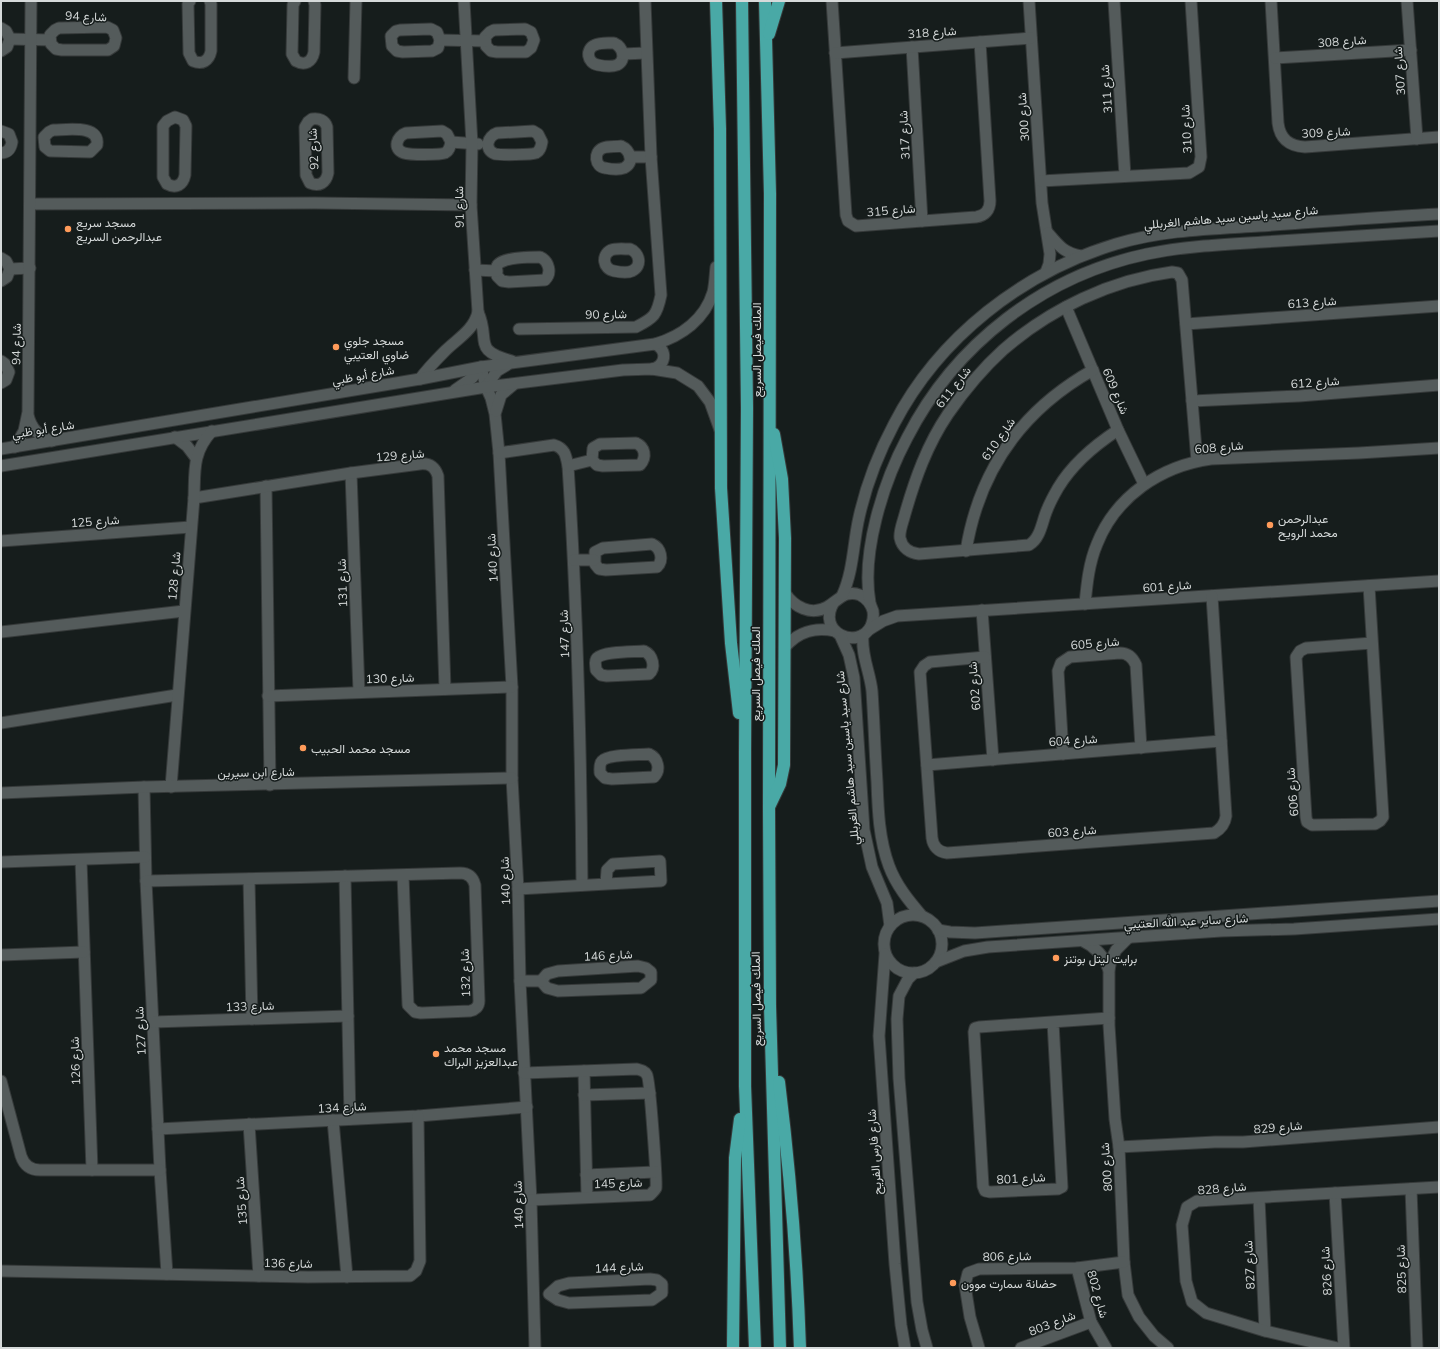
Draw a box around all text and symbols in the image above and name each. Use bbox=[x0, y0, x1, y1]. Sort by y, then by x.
street label: شارع 94 bbox=[65, 8, 107, 26]
street label: شارع 318 bbox=[907, 23, 957, 43]
street label: شارع 308 bbox=[1317, 32, 1367, 52]
street label: شارع 307 bbox=[1390, 46, 1410, 96]
street label: شارع 311 bbox=[1097, 64, 1117, 114]
street label: شارع 300 bbox=[1014, 92, 1034, 142]
street label: شارع 310 bbox=[1177, 104, 1197, 154]
street label: شارع 317 bbox=[895, 110, 915, 160]
street label: شارع 309 bbox=[1301, 123, 1351, 143]
street label: شارع 92 bbox=[304, 128, 324, 170]
street label: شارع 91 bbox=[451, 186, 469, 228]
street label: شارع 315 bbox=[866, 200, 916, 222]
street label: شارع سيد ياسين سيد هاشم الغربللي bbox=[1143, 202, 1319, 235]
place label: مسجد سريع عبدالرحمن السريع bbox=[76, 215, 162, 246]
marker: مسجد سريع عبدالرحمن السريع bbox=[63, 224, 73, 234]
street label: شارع 613 bbox=[1287, 293, 1337, 313]
street label: الملك فيصل السريع bbox=[749, 303, 766, 397]
street label: شارع 90 bbox=[585, 306, 627, 324]
street label: شارع 94 bbox=[8, 323, 26, 365]
place label: مسجد جلوي ضاوي العتيبي bbox=[344, 333, 409, 365]
marker: مسجد جلوي ضاوي العتيبي bbox=[331, 342, 341, 352]
street label: شارع أبو ظبي bbox=[331, 362, 396, 391]
street label: شارع 611 bbox=[932, 363, 976, 412]
street label: شارع 609 bbox=[1098, 366, 1132, 417]
street label: شارع 612 bbox=[1290, 373, 1340, 393]
street label: شارع 610 bbox=[978, 415, 1020, 464]
street label: شارع أبو ظبي bbox=[11, 417, 76, 444]
street label: شارع 608 bbox=[1194, 437, 1244, 459]
street label: شارع 129 bbox=[375, 445, 425, 467]
place label: عبدالرحمن محمد الرويح bbox=[1278, 511, 1338, 542]
street label: شارع 125 bbox=[70, 512, 120, 532]
marker: عبدالرحمن محمد الرويح bbox=[1265, 520, 1275, 530]
street label: شارع 140 bbox=[483, 533, 503, 583]
street label: شارع 128 bbox=[164, 551, 186, 601]
street label: شارع 131 bbox=[334, 558, 352, 608]
street label: شارع 601 bbox=[1142, 577, 1192, 597]
street label: شارع 147 bbox=[556, 609, 574, 659]
street label: الملك فيصل السريع bbox=[748, 627, 765, 721]
street label: شارع 605 bbox=[1070, 633, 1120, 655]
street label: شارع 602 bbox=[964, 661, 986, 711]
street label: شارع 130 bbox=[365, 670, 415, 688]
street label: شارع سيد ياسين سيد هاشم الغربللي bbox=[832, 670, 865, 846]
street label: شارع 604 bbox=[1048, 731, 1098, 751]
place label: مسجد محمد الحبيب bbox=[311, 741, 410, 756]
marker: مسجد محمد الحبيب bbox=[298, 743, 308, 753]
street label: شارع ابن سيرين bbox=[217, 764, 295, 782]
street label: شارع 606 bbox=[1282, 767, 1304, 817]
street label: شارع 603 bbox=[1047, 822, 1097, 842]
street label: شارع 140 bbox=[497, 856, 515, 906]
street label: شارع ساير عبد الله العتيبي bbox=[1123, 910, 1249, 935]
street label: شارع 146 bbox=[583, 946, 633, 966]
street label: شارع 132 bbox=[457, 948, 475, 998]
street label: الملك فيصل السريع bbox=[748, 951, 766, 1047]
place label: برايت ليتل بوتنز bbox=[1063, 951, 1137, 967]
marker: برايت ليتل بوتنز bbox=[1051, 953, 1061, 963]
street label: شارع 133 bbox=[225, 998, 275, 1016]
street label: شارع 127 bbox=[131, 1006, 151, 1056]
street label: شارع 126 bbox=[67, 1036, 85, 1086]
place label: مسجد محمد عبدالعزيز البراك bbox=[444, 1040, 518, 1070]
marker: مسجد محمد عبدالعزيز البراك bbox=[431, 1049, 441, 1059]
street label: شارع 134 bbox=[317, 1098, 367, 1118]
street label: شارع فارس الفريح bbox=[864, 1109, 886, 1195]
street label: شارع 829 bbox=[1253, 1117, 1303, 1139]
street label: شارع 800 bbox=[1097, 1142, 1117, 1192]
street label: شارع 801 bbox=[996, 1169, 1046, 1189]
street label: شارع 145 bbox=[593, 1175, 643, 1193]
street label: شارع 135 bbox=[232, 1176, 252, 1226]
street label: شارع 828 bbox=[1197, 1178, 1247, 1200]
street label: شارع 140 bbox=[510, 1180, 528, 1230]
street label: شارع 827 bbox=[1240, 1240, 1260, 1290]
street label: شارع 825 bbox=[1393, 1244, 1411, 1294]
street label: شارع 826 bbox=[1317, 1246, 1337, 1296]
street label: شارع 806 bbox=[982, 1248, 1032, 1266]
street label: شارع 136 bbox=[263, 1255, 313, 1273]
street label: شارع 144 bbox=[594, 1258, 644, 1278]
street label: شارع 802 bbox=[1082, 1268, 1112, 1320]
place label: حضانة سمارت موون bbox=[961, 1276, 1057, 1292]
marker: حضانة سمارت موون bbox=[948, 1278, 958, 1288]
street label: شارع 803 bbox=[1026, 1307, 1078, 1341]

